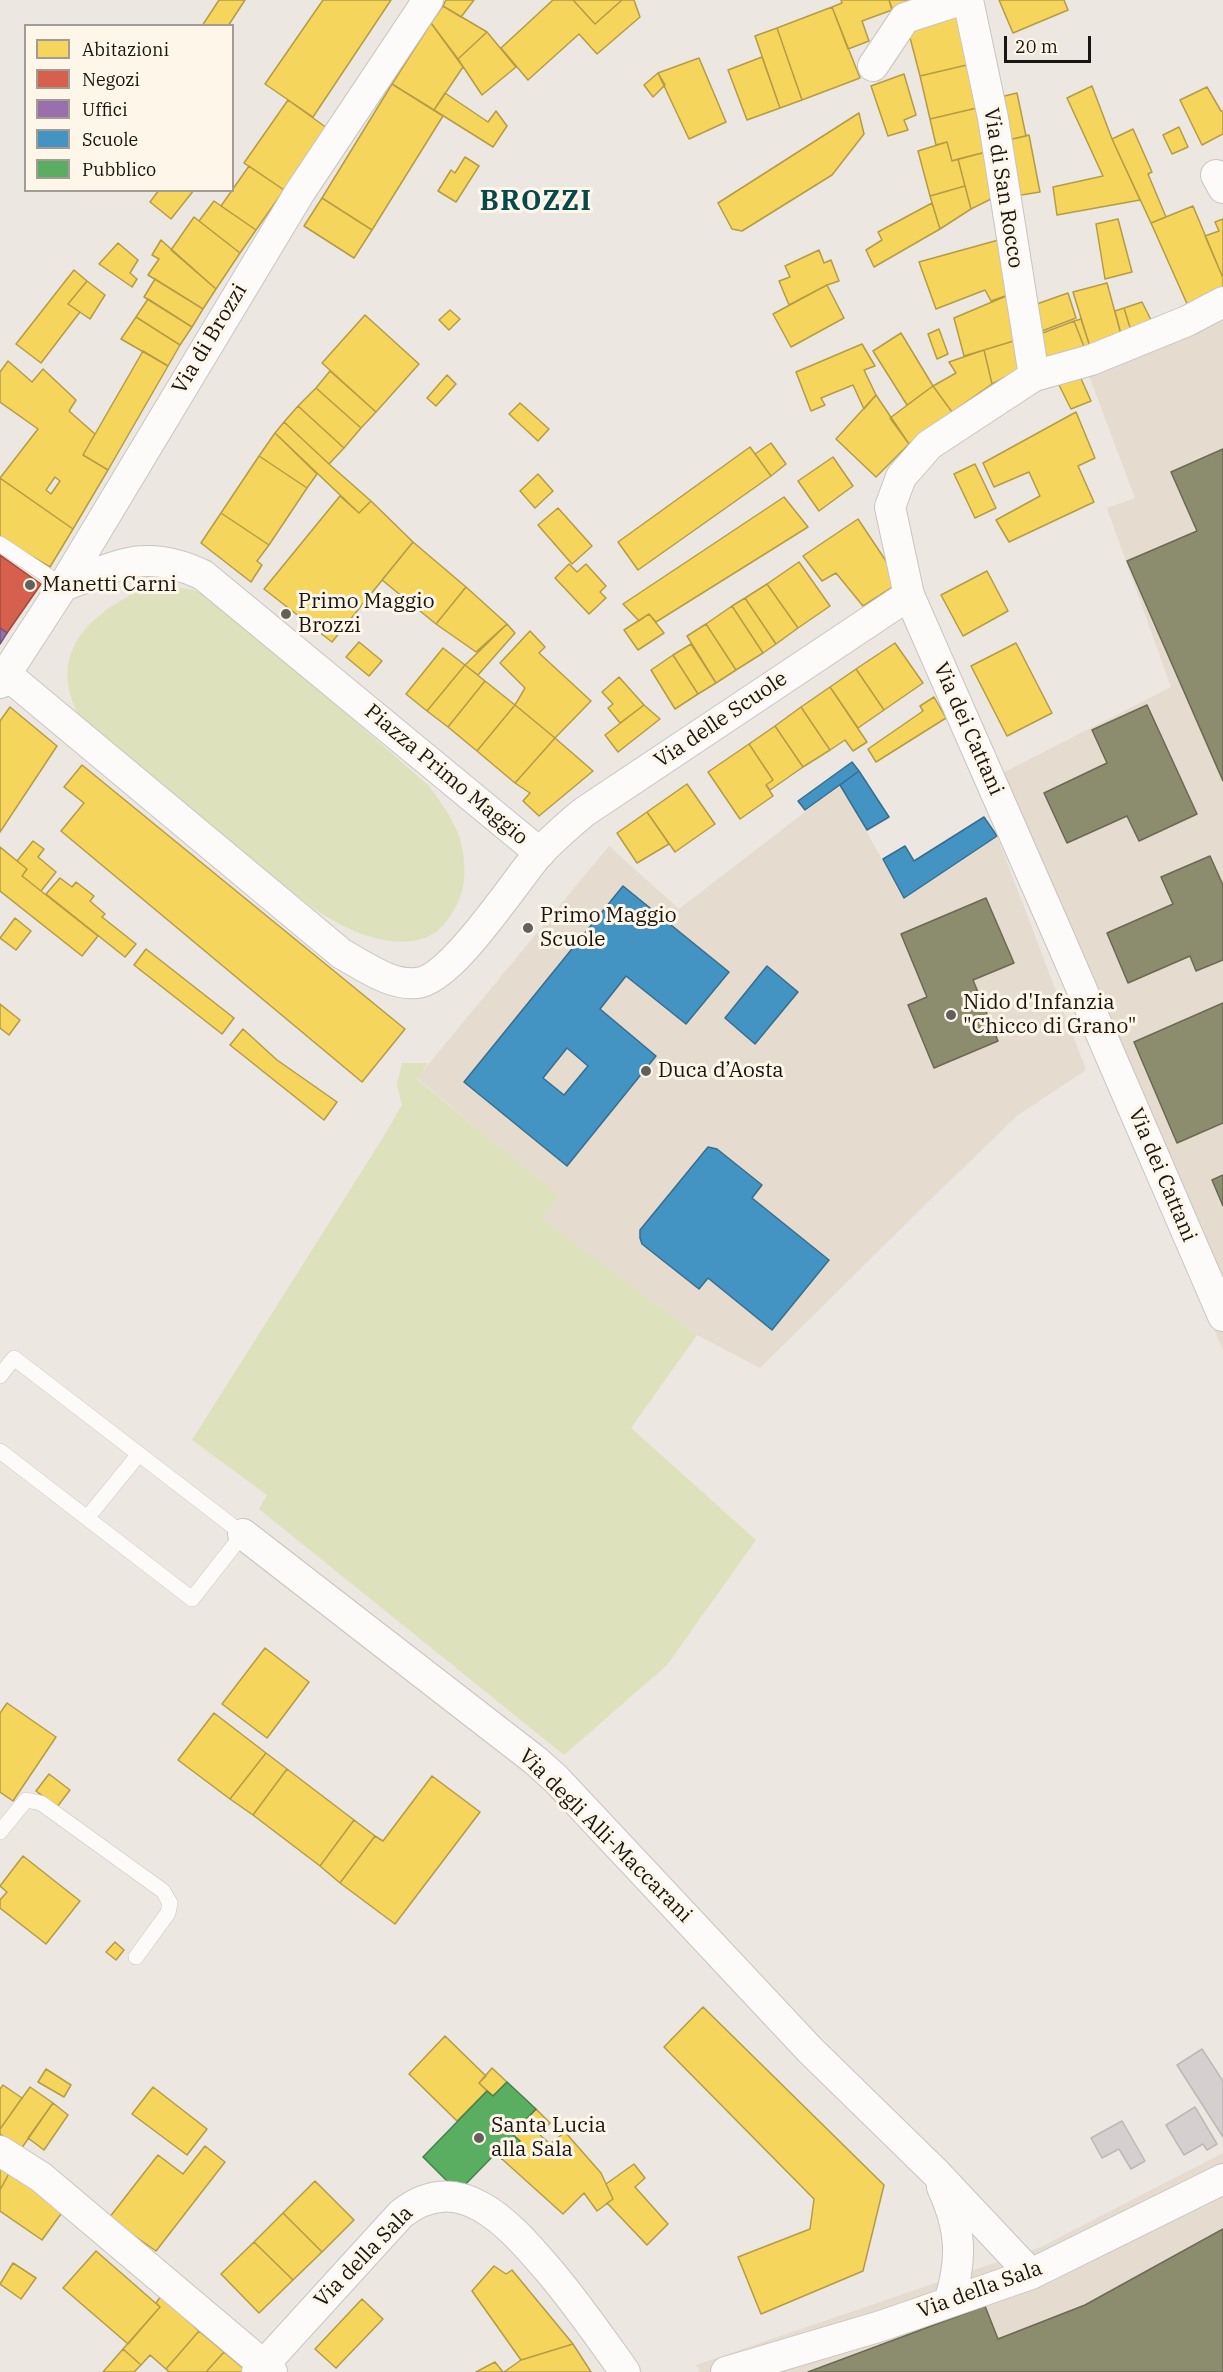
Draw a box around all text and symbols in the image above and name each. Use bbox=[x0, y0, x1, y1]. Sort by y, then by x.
legend bbox=[24, 24, 234, 192]
scale bar bbox=[1007, 24, 1094, 62]
text: 20 m bbox=[1015, 35, 1058, 58]
text: Abitazioni bbox=[82, 38, 169, 61]
text: Negozi bbox=[82, 68, 140, 91]
text: Uffici bbox=[82, 98, 128, 121]
street label: Via di San Rocco bbox=[978, 106, 1028, 270]
text: Scuole bbox=[82, 128, 138, 151]
text: Pubblico bbox=[82, 158, 156, 181]
district label: BROZZI bbox=[480, 186, 592, 218]
street label: Via di Brozzi bbox=[167, 279, 253, 399]
place label: Manetti Carni bbox=[42, 572, 177, 598]
marker: Manetti Carni bbox=[23, 578, 37, 592]
place label: Primo Maggio Brozzi bbox=[298, 589, 435, 639]
marker: Primo Maggio Brozzi bbox=[279, 607, 293, 621]
street label: Via dei Cattani bbox=[927, 659, 1009, 799]
street label: Via delle Scuole bbox=[650, 666, 792, 774]
street label: Piazza Primo Maggio bbox=[359, 699, 533, 851]
place label: Primo Maggio Scuole bbox=[540, 903, 677, 953]
marker: Primo Maggio Scuole bbox=[521, 921, 535, 935]
place label: Nido d'Infanzia "Chicco di Grano" bbox=[963, 990, 1137, 1040]
marker: Nido d'Infanzia "Chicco di Grano" bbox=[944, 1008, 958, 1022]
place label: Duca d’Aosta bbox=[658, 1058, 784, 1084]
marker: Duca d’Aosta bbox=[639, 1064, 653, 1078]
street label: Via dei Cattani bbox=[1123, 1104, 1201, 1246]
street label: Via degli Alli-Maccarani bbox=[513, 1744, 697, 1928]
place label: Santa Lucia alla Sala bbox=[491, 2113, 606, 2163]
marker: Santa Lucia alla Sala bbox=[472, 2131, 486, 2145]
street label: Via della Sala bbox=[309, 2201, 419, 2313]
street label: Via della Sala bbox=[914, 2256, 1046, 2324]

